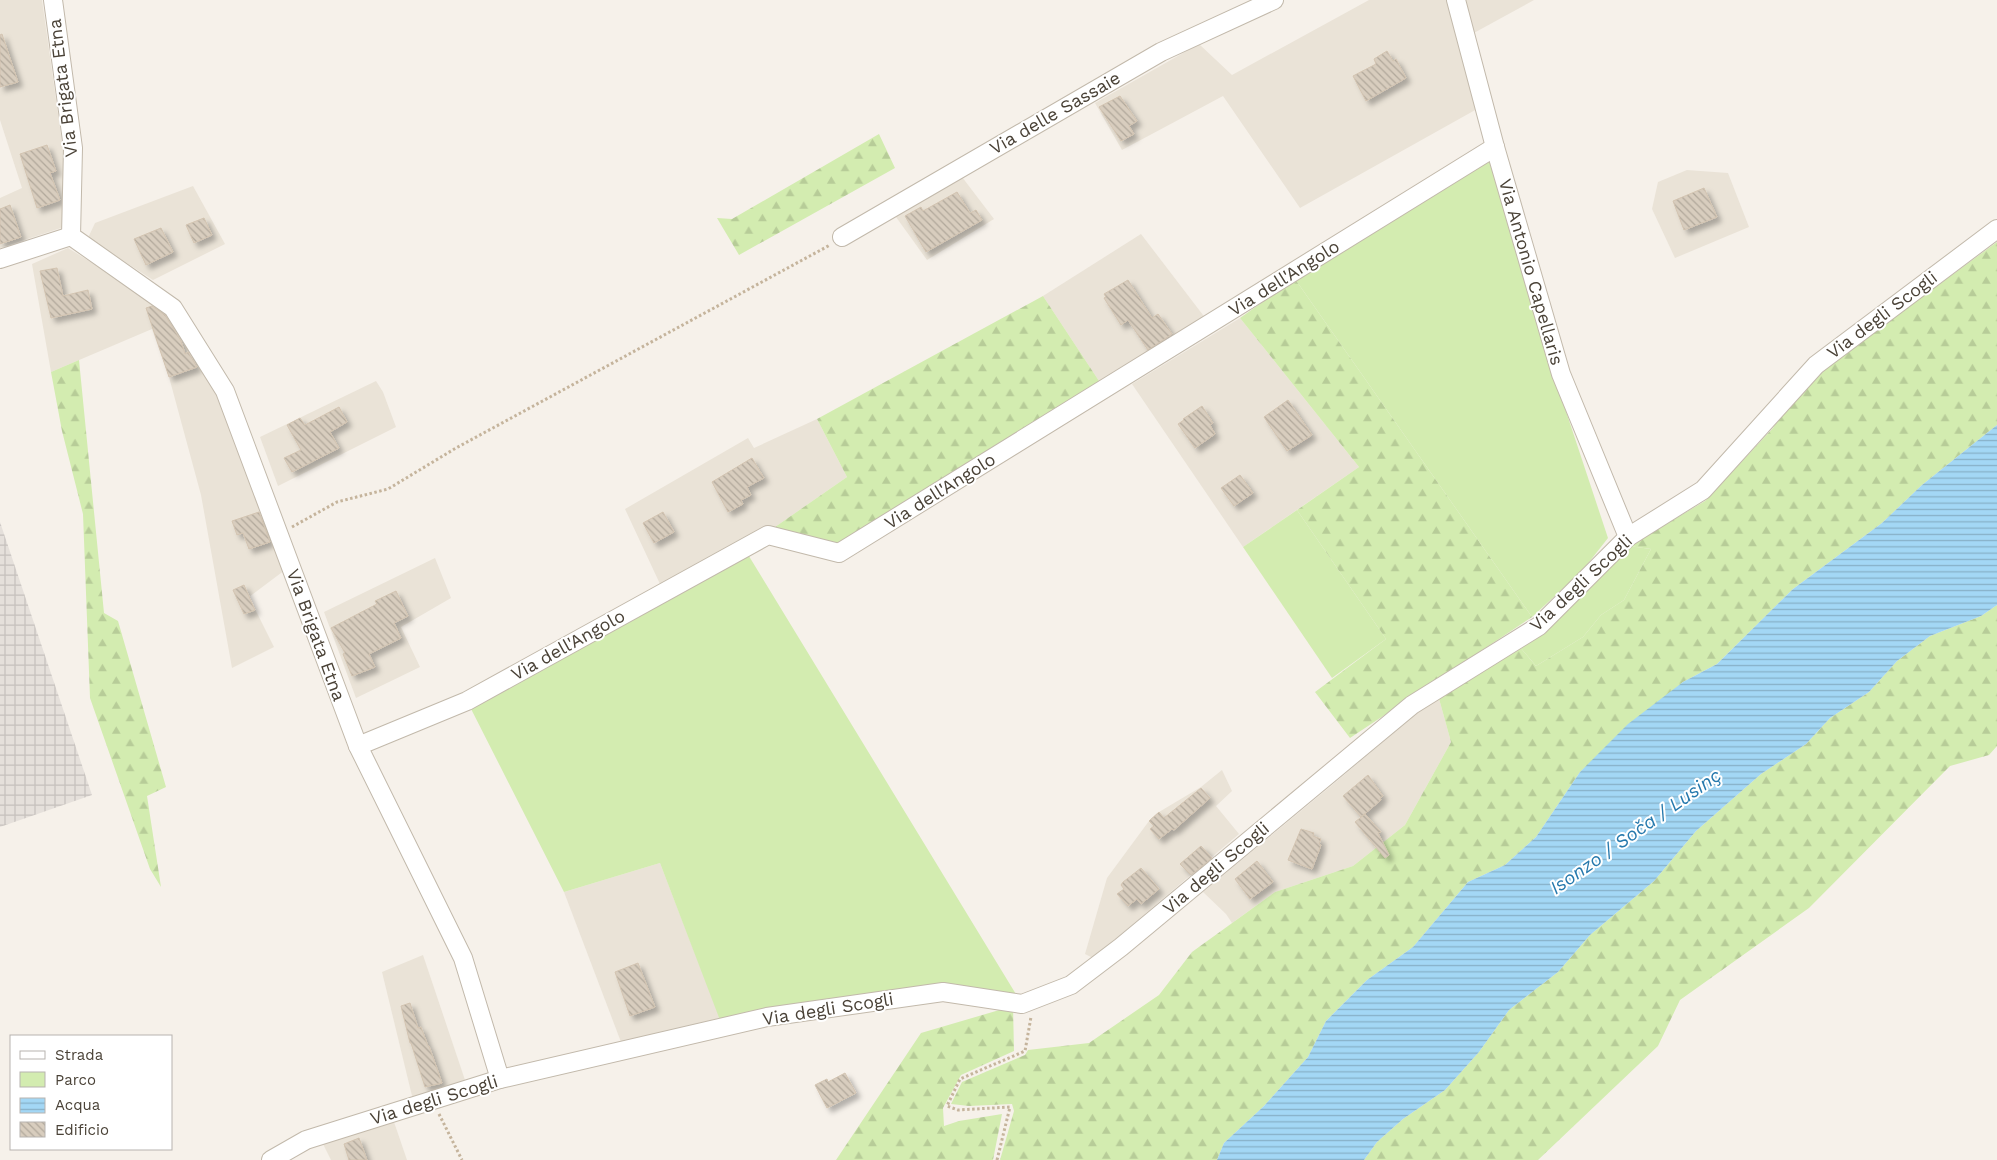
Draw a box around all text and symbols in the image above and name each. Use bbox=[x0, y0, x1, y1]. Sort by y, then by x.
street label: Via Brigata Etna bbox=[44, 18, 81, 158]
street label: Via delle Sassaie bbox=[986, 67, 1124, 159]
street label: Via Antonio Capellaris bbox=[1495, 176, 1568, 367]
street label: Via dell'Angolo bbox=[1224, 235, 1343, 320]
street label: Via degli Scogli bbox=[1823, 266, 1941, 363]
street label: Via dell'Angolo bbox=[880, 448, 999, 533]
street label: Via degli Scogli bbox=[1525, 530, 1636, 635]
street label: Via Brigata Etna bbox=[283, 566, 350, 704]
street label: Via dell'Angolo bbox=[507, 605, 628, 684]
water label: Isonzo / Soča / Lusinç bbox=[1545, 764, 1725, 899]
street label: Via degli Scogli bbox=[1158, 817, 1273, 918]
street label: Via degli Scogli bbox=[761, 988, 895, 1029]
legend bbox=[10, 1035, 172, 1150]
text: Strada bbox=[55, 1046, 104, 1064]
street label: Via degli Scogli bbox=[368, 1070, 500, 1129]
text: Parco bbox=[55, 1071, 96, 1089]
text: Acqua bbox=[55, 1096, 101, 1114]
text: Edificio bbox=[55, 1121, 109, 1139]

